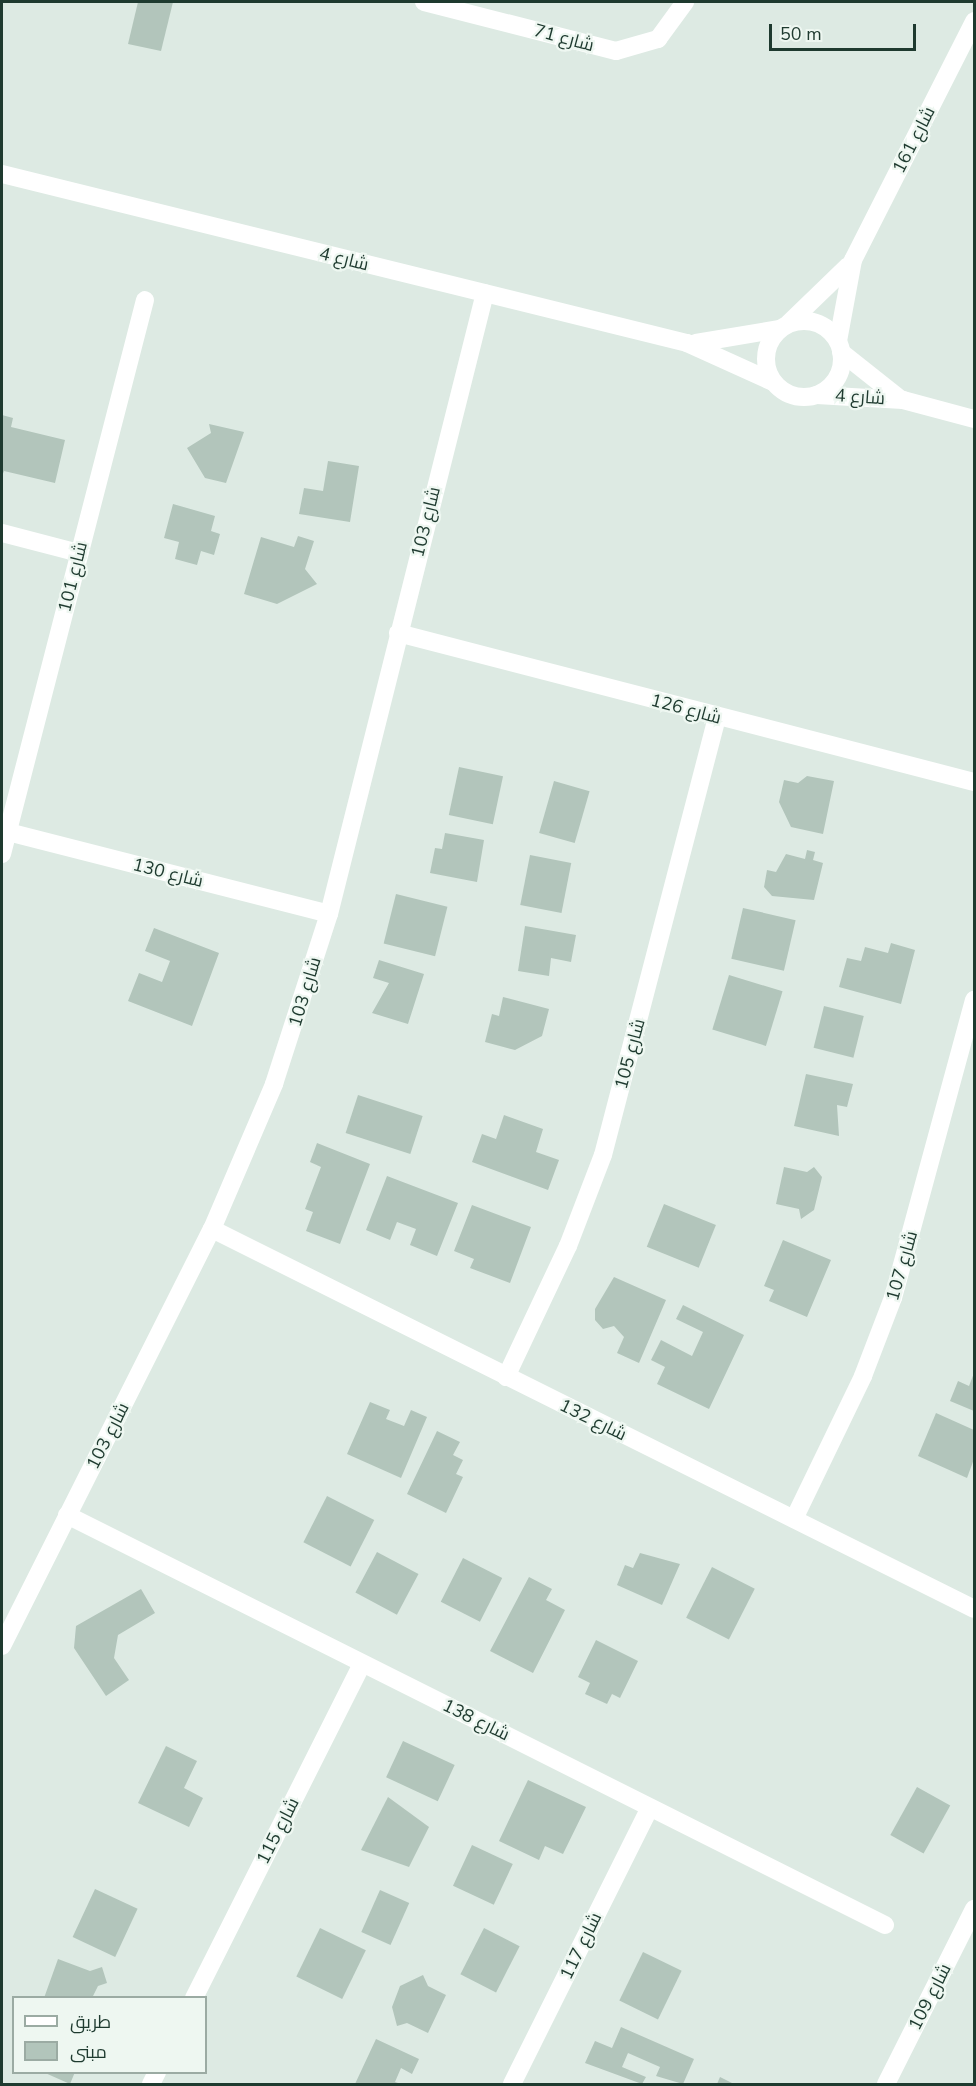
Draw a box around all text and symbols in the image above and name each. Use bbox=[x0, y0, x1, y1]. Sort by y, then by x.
scale bar bbox=[772, 12, 919, 50]
street label: شارع 71 bbox=[532, 20, 596, 56]
text: 50 m bbox=[780, 22, 822, 46]
street label: شارع 161 bbox=[888, 103, 940, 177]
street label: شارع 4 bbox=[317, 242, 371, 276]
street label: شارع 4 bbox=[834, 384, 886, 410]
street label: شارع 103 bbox=[407, 485, 445, 559]
street label: شارع 101 bbox=[54, 540, 92, 614]
street label: شارع 126 bbox=[648, 689, 724, 729]
street label: شارع 130 bbox=[131, 854, 205, 892]
street label: شارع 103 bbox=[284, 954, 326, 1030]
street label: شارع 105 bbox=[610, 1016, 650, 1092]
street label: شارع 107 bbox=[882, 1228, 922, 1304]
street label: شارع 132 bbox=[556, 1395, 630, 1445]
street label: شارع 103 bbox=[82, 1399, 134, 1473]
street label: شارع 138 bbox=[439, 1695, 513, 1745]
street label: شارع 115 bbox=[252, 1794, 304, 1868]
street label: شارع 117 bbox=[556, 1909, 606, 1983]
street label: شارع 109 bbox=[904, 1960, 956, 2034]
legend bbox=[12, 1996, 207, 2074]
text: طريق bbox=[70, 2010, 111, 2034]
text: مبنى bbox=[70, 2040, 107, 2064]

